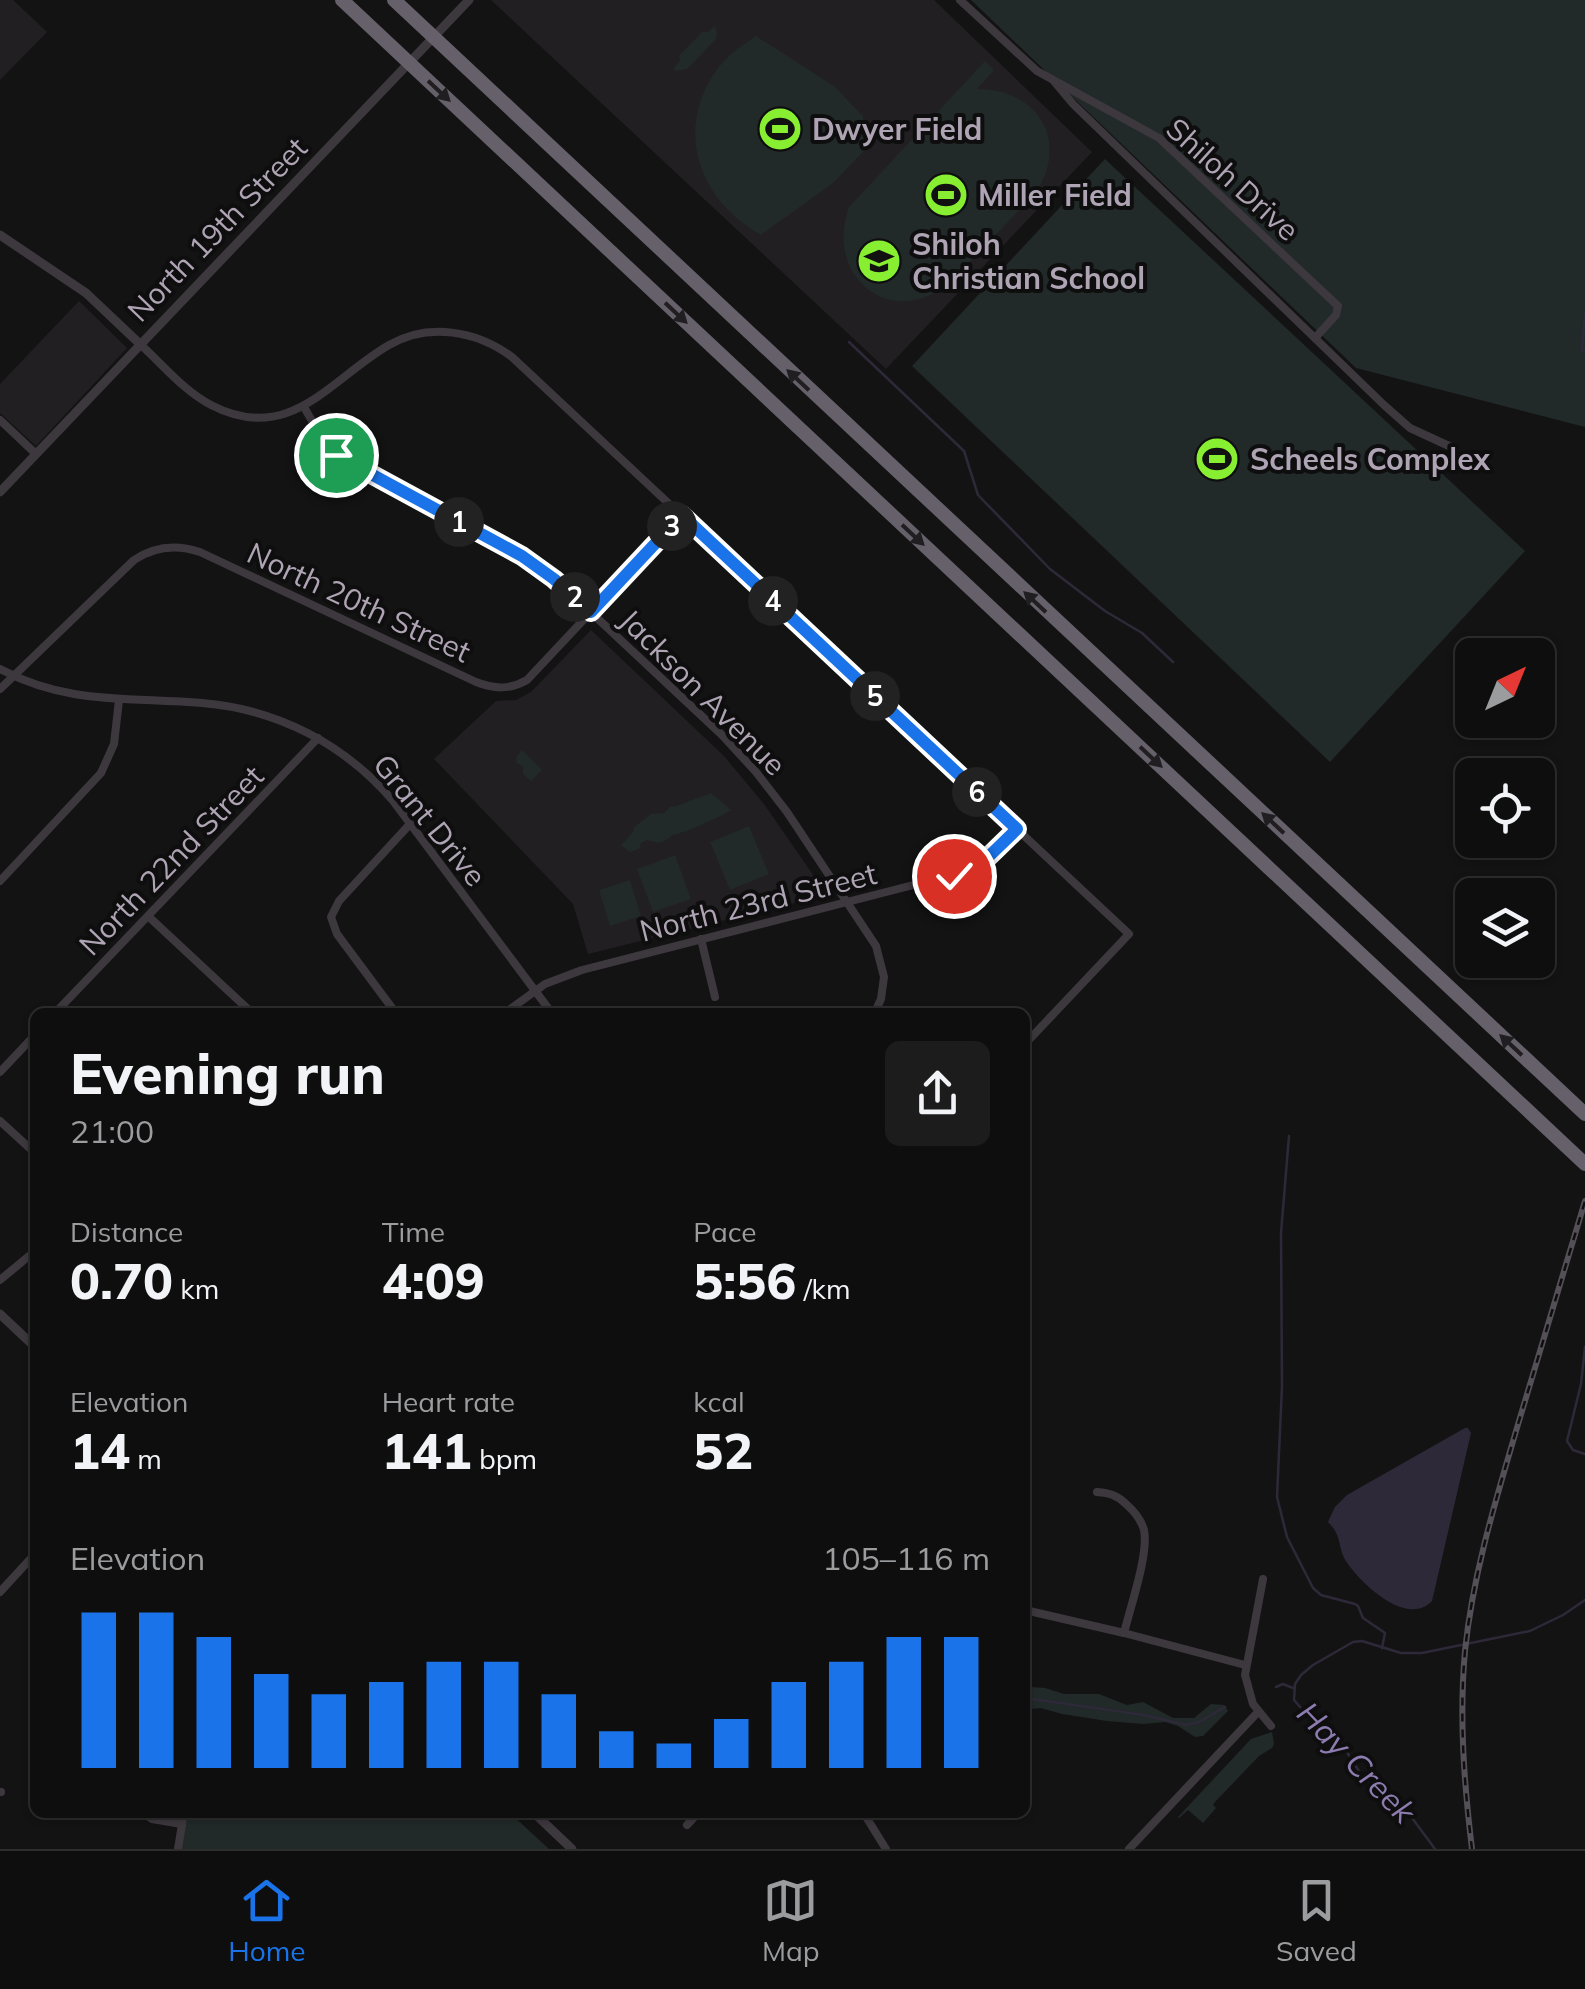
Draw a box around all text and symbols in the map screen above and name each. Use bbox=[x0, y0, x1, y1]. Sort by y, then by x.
one-way arrow bbox=[427, 79, 451, 102]
sports icon: Dwyer Field bbox=[757, 106, 803, 152]
street label: Shiloh Drive bbox=[1159, 109, 1307, 249]
place label: Dwyer Field bbox=[812, 110, 982, 148]
street label: North 19th Street bbox=[119, 129, 315, 329]
sports icon: Miller Field bbox=[923, 172, 969, 218]
place label: Miller Field bbox=[978, 176, 1132, 214]
place label: Shiloh Christian School bbox=[912, 225, 1145, 297]
school or university icon: Shiloh Christian School bbox=[856, 238, 902, 284]
one-way arrow bbox=[664, 301, 688, 324]
one-way arrow bbox=[786, 369, 811, 391]
pin bbox=[294, 413, 379, 498]
icon: arrive bbox=[309, 428, 364, 483]
sports icon: Scheels Complex bbox=[1194, 436, 1240, 482]
place label: Scheels Complex bbox=[1250, 440, 1491, 478]
pin: 1 bbox=[434, 497, 484, 547]
pin: 3 bbox=[647, 501, 697, 551]
text: 1 bbox=[451, 504, 467, 539]
text: 3 bbox=[664, 508, 680, 543]
one-way arrow bbox=[901, 523, 925, 546]
street label: North 20th Street bbox=[241, 534, 477, 670]
pin: 2 bbox=[550, 572, 600, 622]
pin: 4 bbox=[748, 576, 798, 626]
text: 2 bbox=[567, 579, 583, 614]
text: 4 bbox=[765, 583, 781, 618]
one-way arrow bbox=[1023, 591, 1047, 614]
street label: Jackson Avenue bbox=[612, 601, 794, 783]
north arrow bbox=[1455, 638, 1555, 738]
map controls bbox=[1455, 638, 1555, 978]
pin: 5 bbox=[850, 671, 900, 721]
text: 5 bbox=[867, 678, 883, 713]
one-way arrow bbox=[1139, 745, 1163, 768]
street label: Grant Drive bbox=[365, 746, 495, 894]
street label: North 22nd Street bbox=[71, 757, 271, 963]
button: locate bbox=[1455, 758, 1555, 858]
pin: 6 bbox=[952, 767, 1002, 817]
text: 6 bbox=[969, 774, 985, 809]
one-way arrow bbox=[1261, 813, 1286, 835]
pin bbox=[912, 834, 997, 919]
icon: check bbox=[927, 849, 982, 904]
street label: North 23rd Street bbox=[636, 854, 880, 950]
button: layers bbox=[1455, 878, 1555, 978]
one-way arrow bbox=[1499, 1034, 1523, 1057]
text: Evening run bbox=[70, 1039, 385, 1108]
button: share bbox=[885, 1041, 990, 1146]
text: 21:00 bbox=[70, 1111, 154, 1151]
text: Distance bbox=[70, 1214, 183, 1249]
text: Time bbox=[382, 1214, 445, 1249]
text: Pace bbox=[693, 1214, 757, 1249]
text: 0.70 bbox=[70, 1249, 173, 1312]
text: 4:09 bbox=[382, 1249, 485, 1312]
text: 5:56 bbox=[693, 1249, 796, 1312]
text: km bbox=[173, 1271, 219, 1306]
text: /km bbox=[796, 1271, 851, 1306]
text: Elevation bbox=[70, 1384, 188, 1419]
text: Heart rate bbox=[382, 1384, 515, 1419]
text: kcal bbox=[693, 1384, 745, 1419]
text: 14 bbox=[70, 1419, 130, 1482]
text: 141 bbox=[382, 1419, 472, 1482]
text: 52 bbox=[693, 1419, 753, 1482]
text: m bbox=[130, 1441, 162, 1476]
text: bpm bbox=[472, 1441, 537, 1476]
text: Elevation bbox=[70, 1538, 205, 1578]
text: 105–116 m bbox=[822, 1538, 990, 1578]
water label: Hay Creek bbox=[1289, 1693, 1426, 1832]
tab: Home bbox=[228, 1873, 305, 1968]
tab: Map bbox=[762, 1873, 820, 1968]
tab: Saved bbox=[1276, 1873, 1357, 1968]

